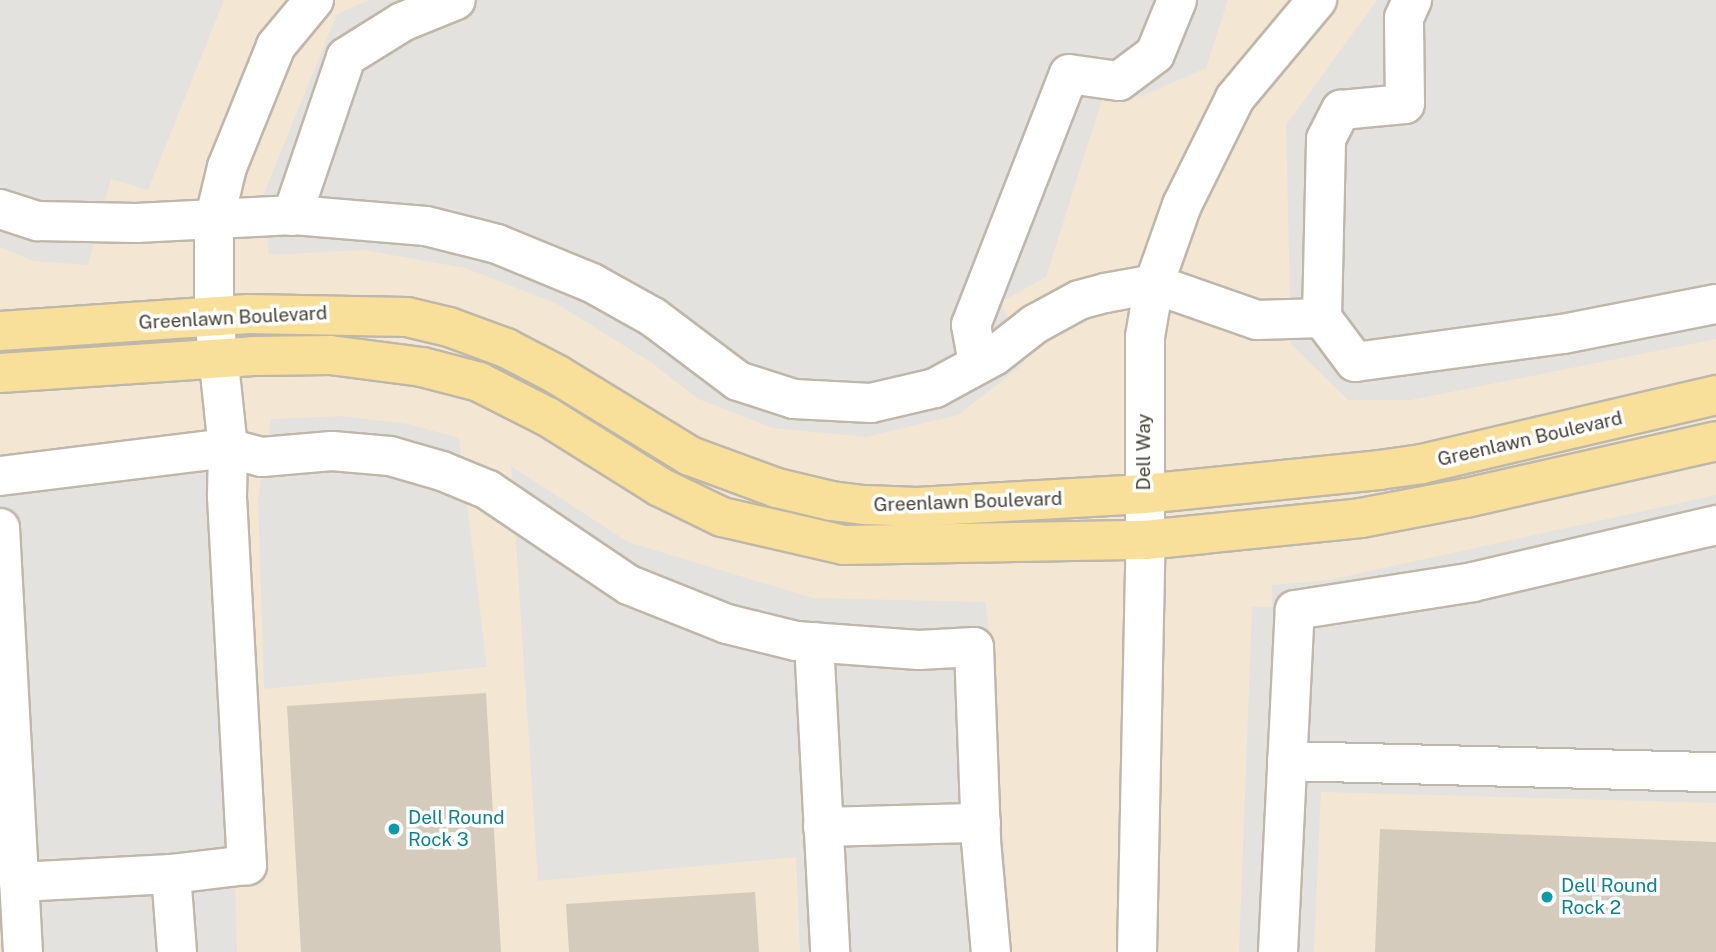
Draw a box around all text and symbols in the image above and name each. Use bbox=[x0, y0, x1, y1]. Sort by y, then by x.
street label: Greenlawn Boulevard bbox=[138, 302, 328, 334]
street label: Greenlawn Boulevard bbox=[1435, 407, 1625, 471]
street label: Dell Way bbox=[1133, 413, 1155, 491]
street label: Greenlawn Boulevard bbox=[873, 487, 1063, 517]
place label: Dell Round Rock 3 bbox=[408, 807, 504, 851]
marker: Dell Round Rock 3 bbox=[386, 821, 402, 837]
place label: Dell Round Rock 2 bbox=[1561, 875, 1657, 919]
marker: Dell Round Rock 2 bbox=[1539, 889, 1555, 905]

